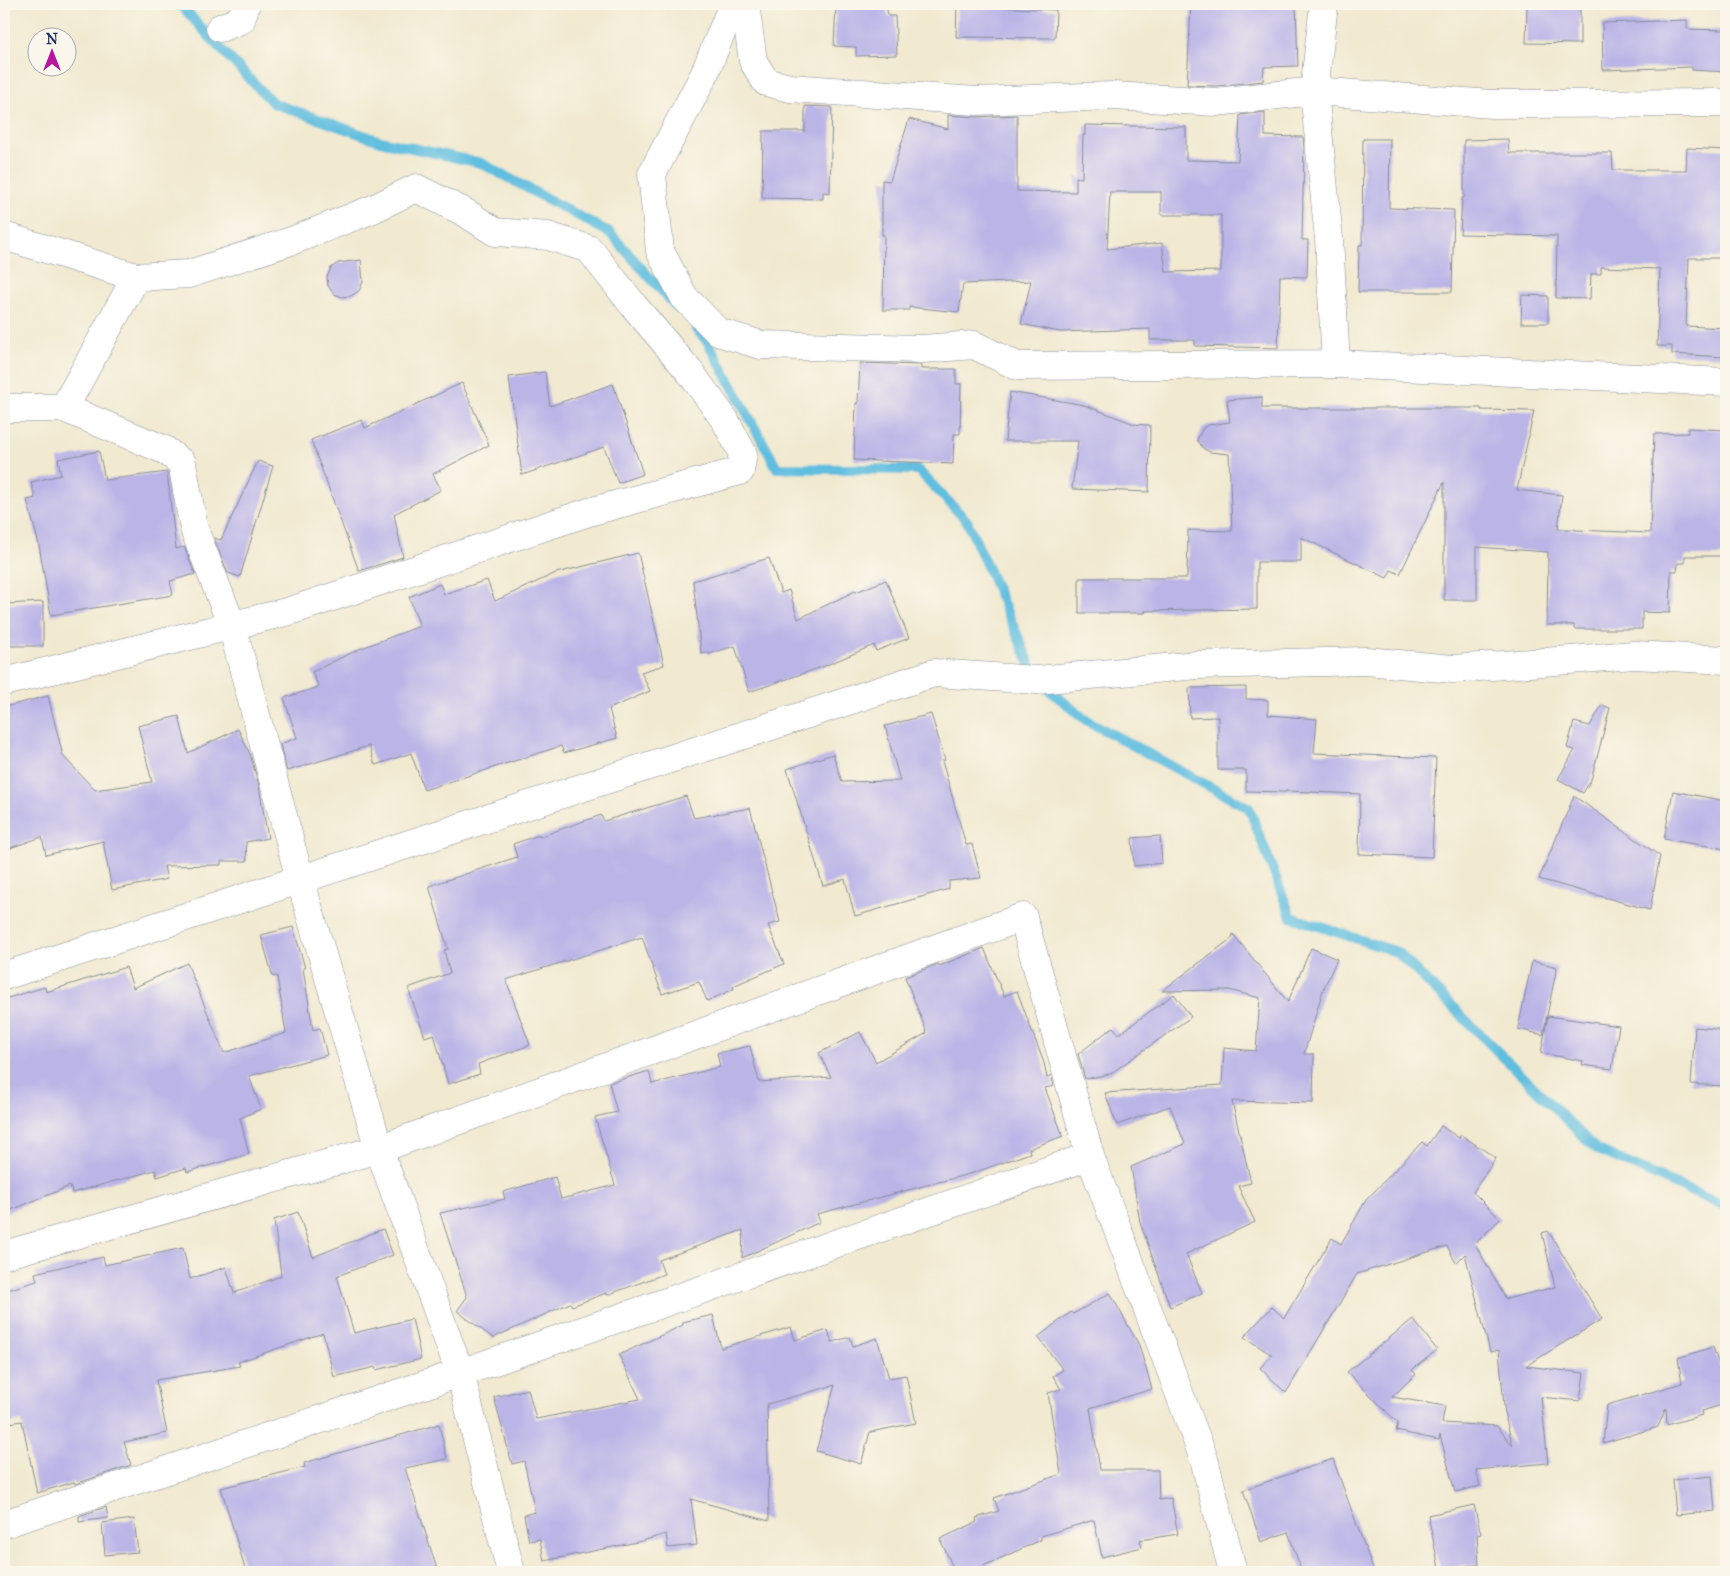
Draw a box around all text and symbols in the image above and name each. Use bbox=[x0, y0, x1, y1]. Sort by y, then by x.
north arrow bbox=[28, 28, 78, 78]
text: N bbox=[46, 31, 58, 48]

